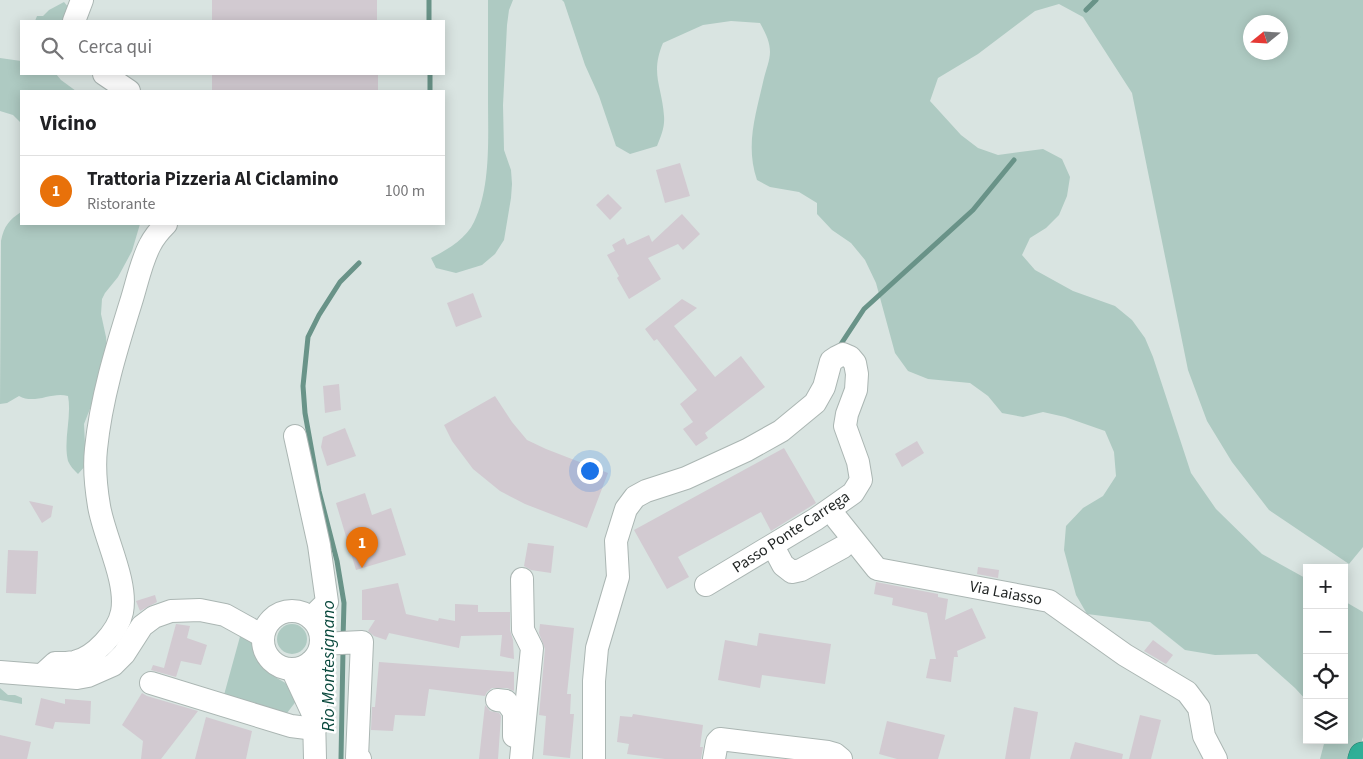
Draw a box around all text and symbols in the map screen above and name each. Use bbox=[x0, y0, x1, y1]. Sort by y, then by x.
north arrow bbox=[1243, 15, 1288, 60]
search box bbox=[20, 20, 445, 75]
icon: search bbox=[38, 34, 66, 62]
text: Cerca qui bbox=[78, 34, 152, 61]
text: Vicino bbox=[40, 108, 97, 138]
text: Trattoria Pizzeria Al Ciclamino bbox=[87, 166, 338, 193]
text: 1 bbox=[52, 180, 60, 202]
text: 100 m bbox=[385, 180, 425, 202]
text: Ristorante bbox=[87, 193, 155, 215]
your location bbox=[577, 458, 603, 484]
street label: Passo Ponte Carrega bbox=[728, 486, 854, 578]
pin: 1 bbox=[346, 527, 378, 568]
map controls bbox=[1303, 564, 1348, 744]
button: + bbox=[1303, 564, 1348, 609]
street label: Via Laiasso bbox=[968, 575, 1044, 611]
water label: Rio Montesignano bbox=[316, 600, 341, 732]
button: − bbox=[1303, 609, 1348, 654]
button: locate bbox=[1303, 654, 1348, 699]
button: layers bbox=[1303, 699, 1348, 744]

